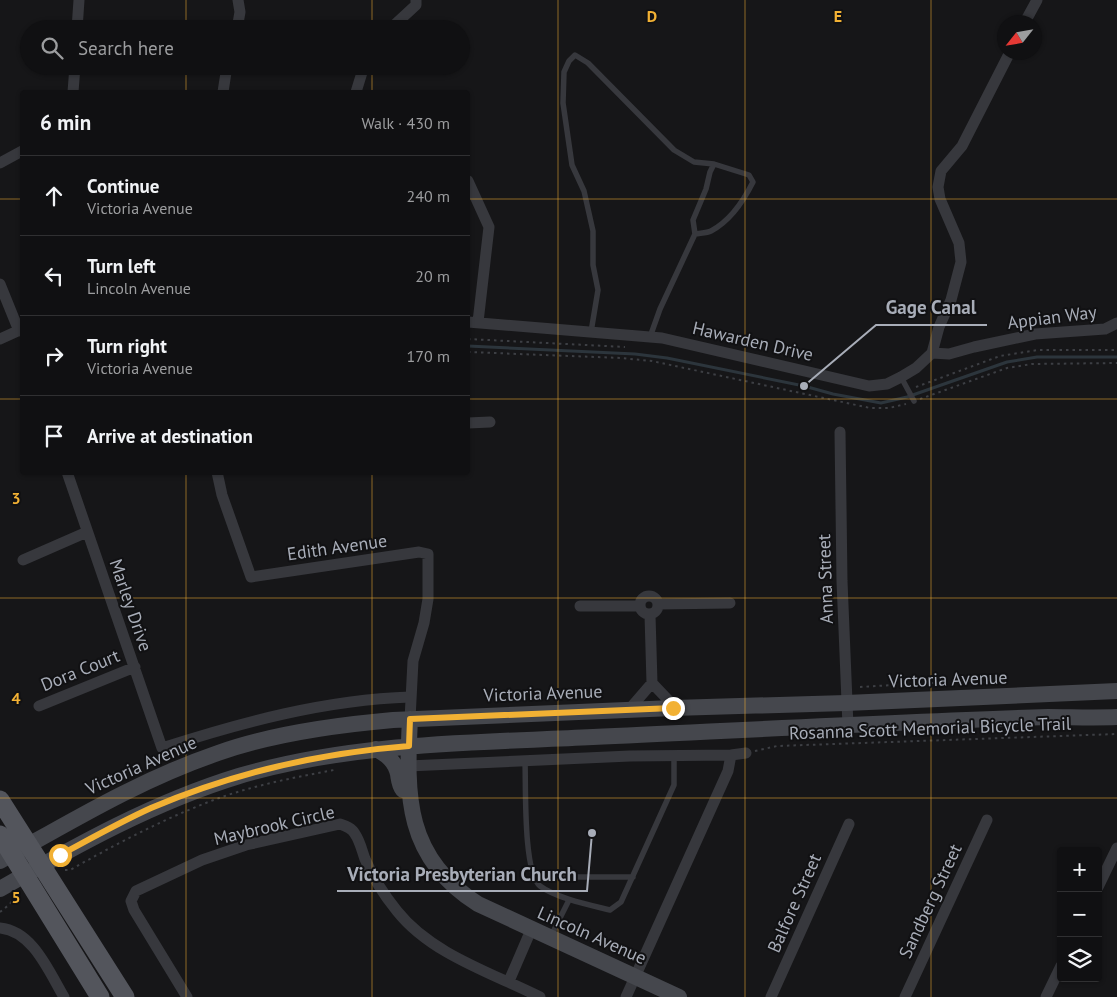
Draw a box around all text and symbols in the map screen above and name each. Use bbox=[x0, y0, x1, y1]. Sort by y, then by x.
text: D bbox=[647, 6, 657, 26]
text: E bbox=[834, 6, 842, 26]
north arrow bbox=[997, 15, 1042, 60]
search box bbox=[20, 20, 470, 75]
icon: search bbox=[38, 34, 66, 62]
text: Search here bbox=[78, 36, 174, 60]
text: 6 min bbox=[40, 109, 91, 136]
text: Walk · 430 m bbox=[361, 113, 450, 133]
text: Continue bbox=[87, 174, 159, 198]
icon: ahead bbox=[40, 182, 68, 210]
text: 240 m bbox=[407, 186, 450, 206]
text: Victoria Avenue bbox=[87, 198, 193, 218]
text: Turn left bbox=[87, 254, 156, 278]
icon: left bbox=[40, 262, 68, 290]
text: 20 m bbox=[415, 266, 450, 286]
text: Lincoln Avenue bbox=[87, 278, 191, 298]
callout: Gage Canal bbox=[876, 291, 987, 325]
text: Gage Canal bbox=[886, 295, 977, 319]
street label: Appian Way bbox=[1006, 300, 1098, 334]
street label: Hawarden Drive bbox=[690, 316, 816, 366]
text: Turn right bbox=[87, 334, 167, 358]
icon: right bbox=[40, 342, 68, 370]
text: 170 m bbox=[407, 346, 450, 366]
text: Victoria Avenue bbox=[87, 358, 193, 378]
icon: arrive bbox=[40, 422, 68, 450]
text: Arrive at destination bbox=[87, 424, 253, 448]
text: 3 bbox=[11, 488, 21, 508]
street label: Edith Avenue bbox=[286, 529, 388, 565]
street label: Anna Street bbox=[812, 534, 838, 624]
street label: Marley Drive bbox=[104, 556, 158, 654]
street label: Dora Court bbox=[37, 644, 123, 696]
street label: Victoria Avenue bbox=[887, 665, 1008, 693]
street label: Victoria Avenue bbox=[482, 679, 603, 707]
text: 4 bbox=[11, 688, 21, 708]
route end bbox=[662, 697, 685, 720]
street label: Rosanna Scott Memorial Bicycle Trail bbox=[789, 712, 1072, 744]
street label: Victoria Avenue bbox=[81, 730, 200, 800]
street label: Maybrook Circle bbox=[211, 800, 337, 850]
street label: Sandberg Street bbox=[893, 840, 967, 962]
route start bbox=[49, 844, 72, 867]
map controls bbox=[1057, 847, 1102, 982]
button: + bbox=[1057, 847, 1102, 892]
street label: Balfore Street bbox=[762, 850, 826, 956]
callout: Victoria Presbyterian Church bbox=[337, 857, 587, 891]
text: Victoria Presbyterian Church bbox=[346, 862, 577, 886]
text: 5 bbox=[11, 887, 21, 907]
button: − bbox=[1057, 892, 1102, 937]
street label: Lincoln Avenue bbox=[534, 901, 650, 969]
button: layers bbox=[1057, 937, 1102, 982]

